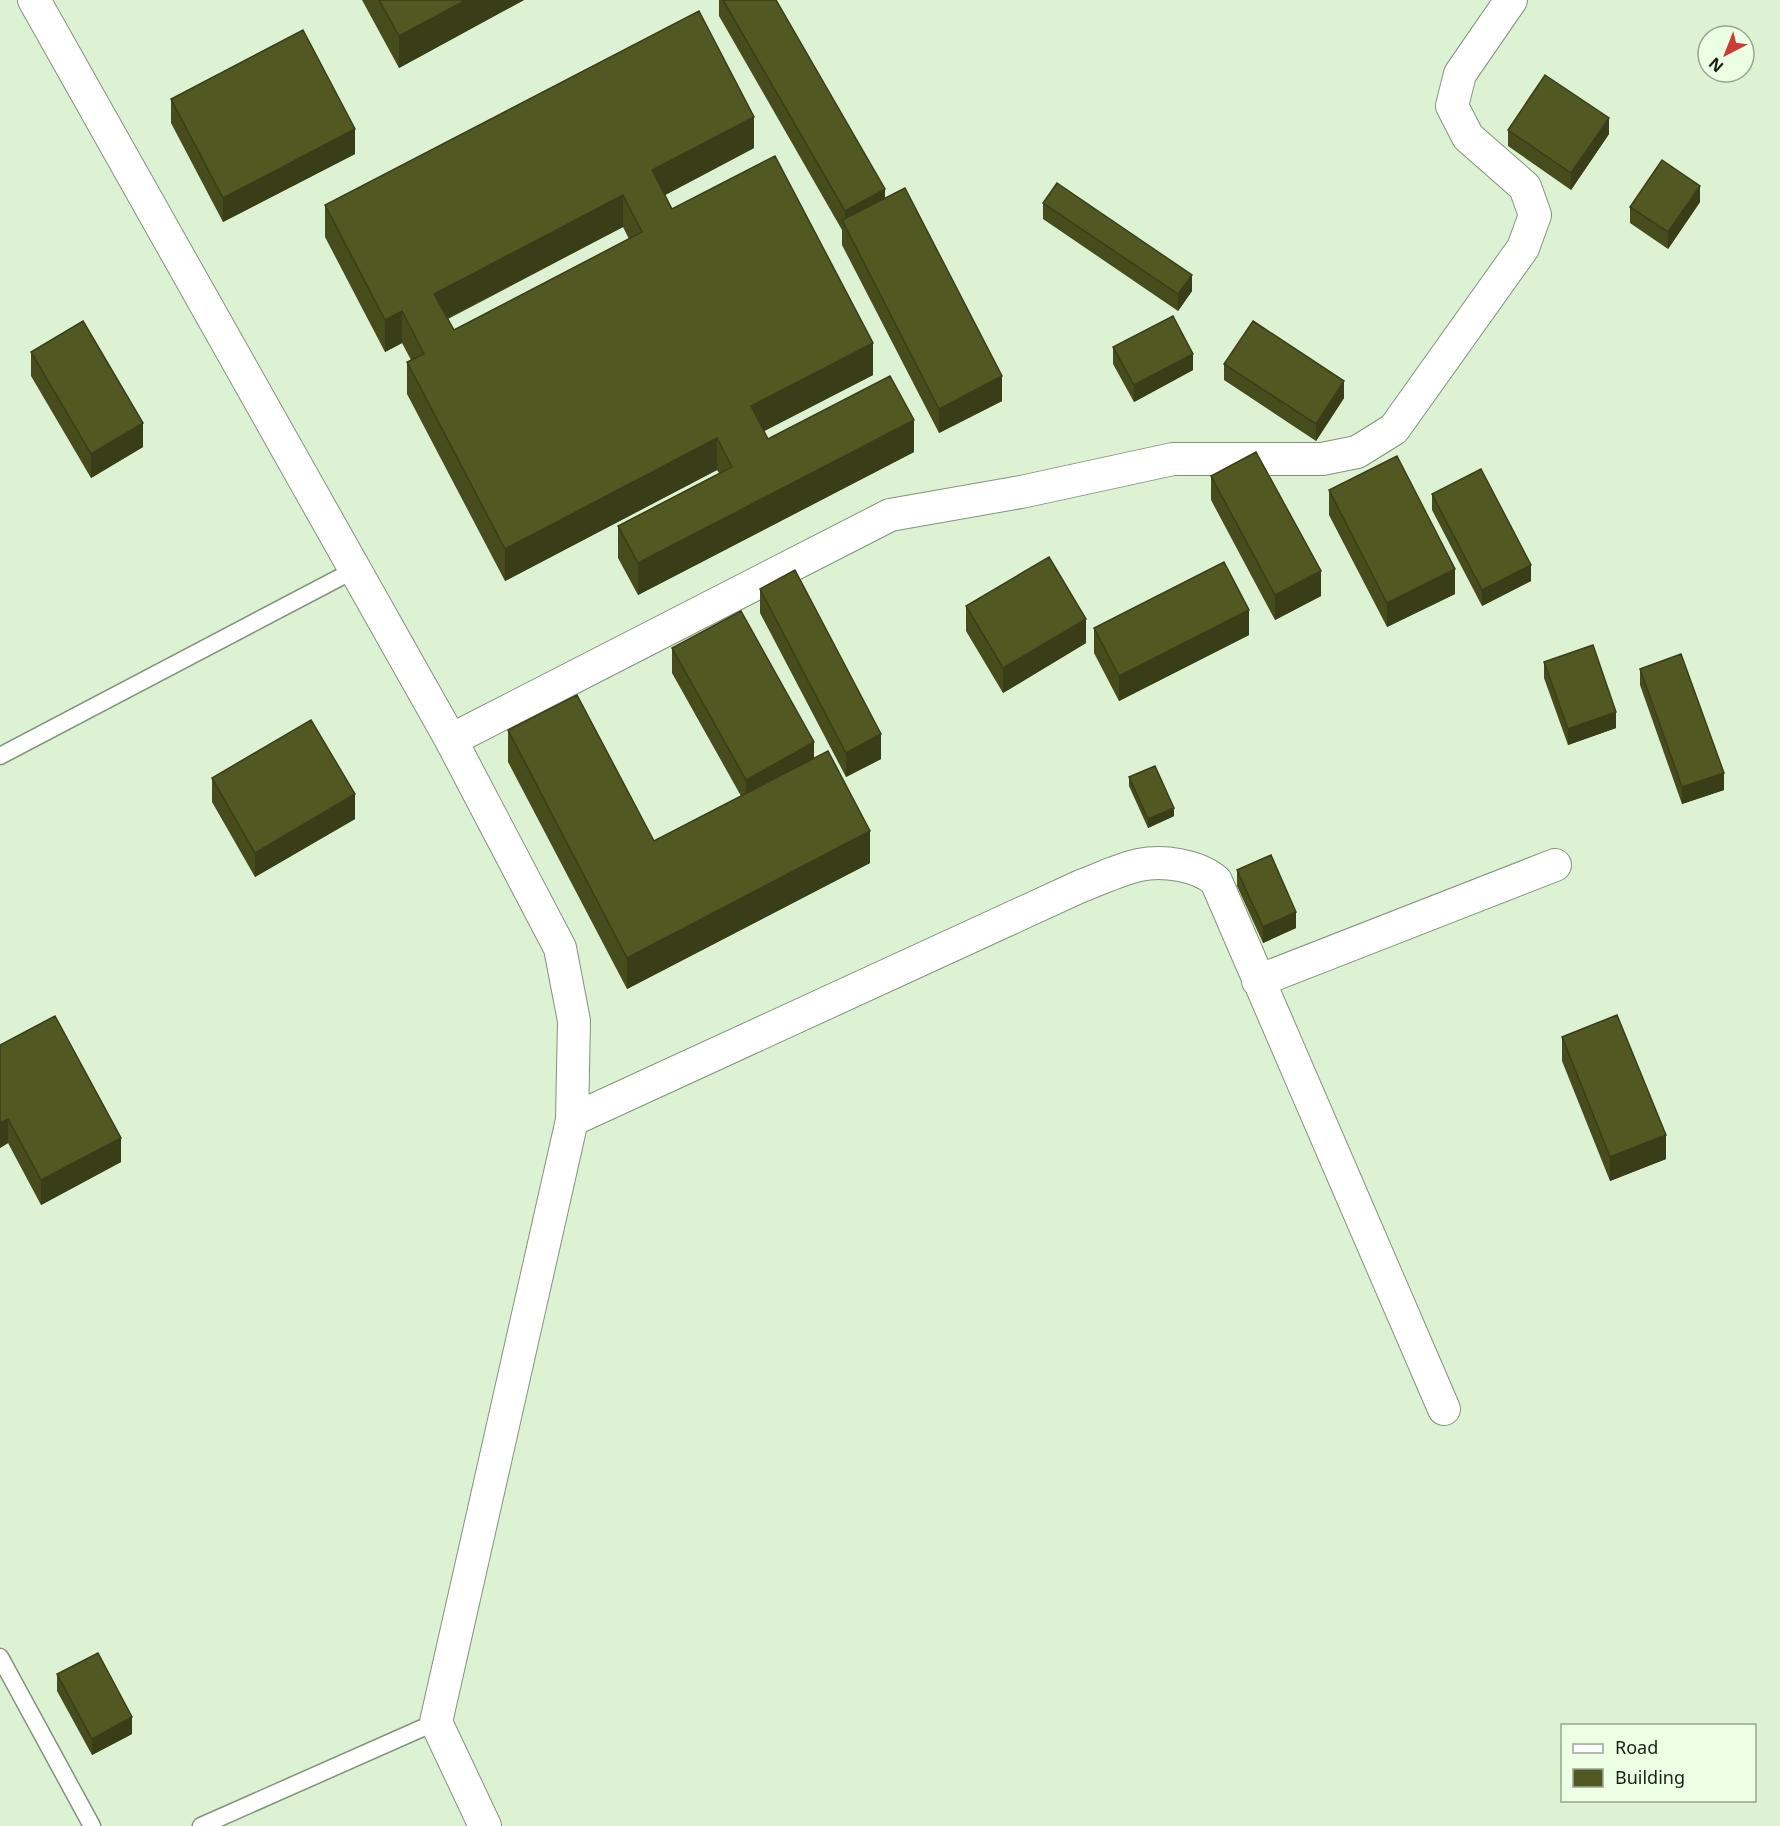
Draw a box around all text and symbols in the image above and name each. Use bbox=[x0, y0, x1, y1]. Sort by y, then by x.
north arrow bbox=[1696, 24, 1756, 84]
text: N bbox=[1704, 53, 1728, 78]
legend bbox=[1561, 1724, 1756, 1802]
text: Road bbox=[1615, 1735, 1658, 1759]
text: Building bbox=[1615, 1765, 1685, 1789]

